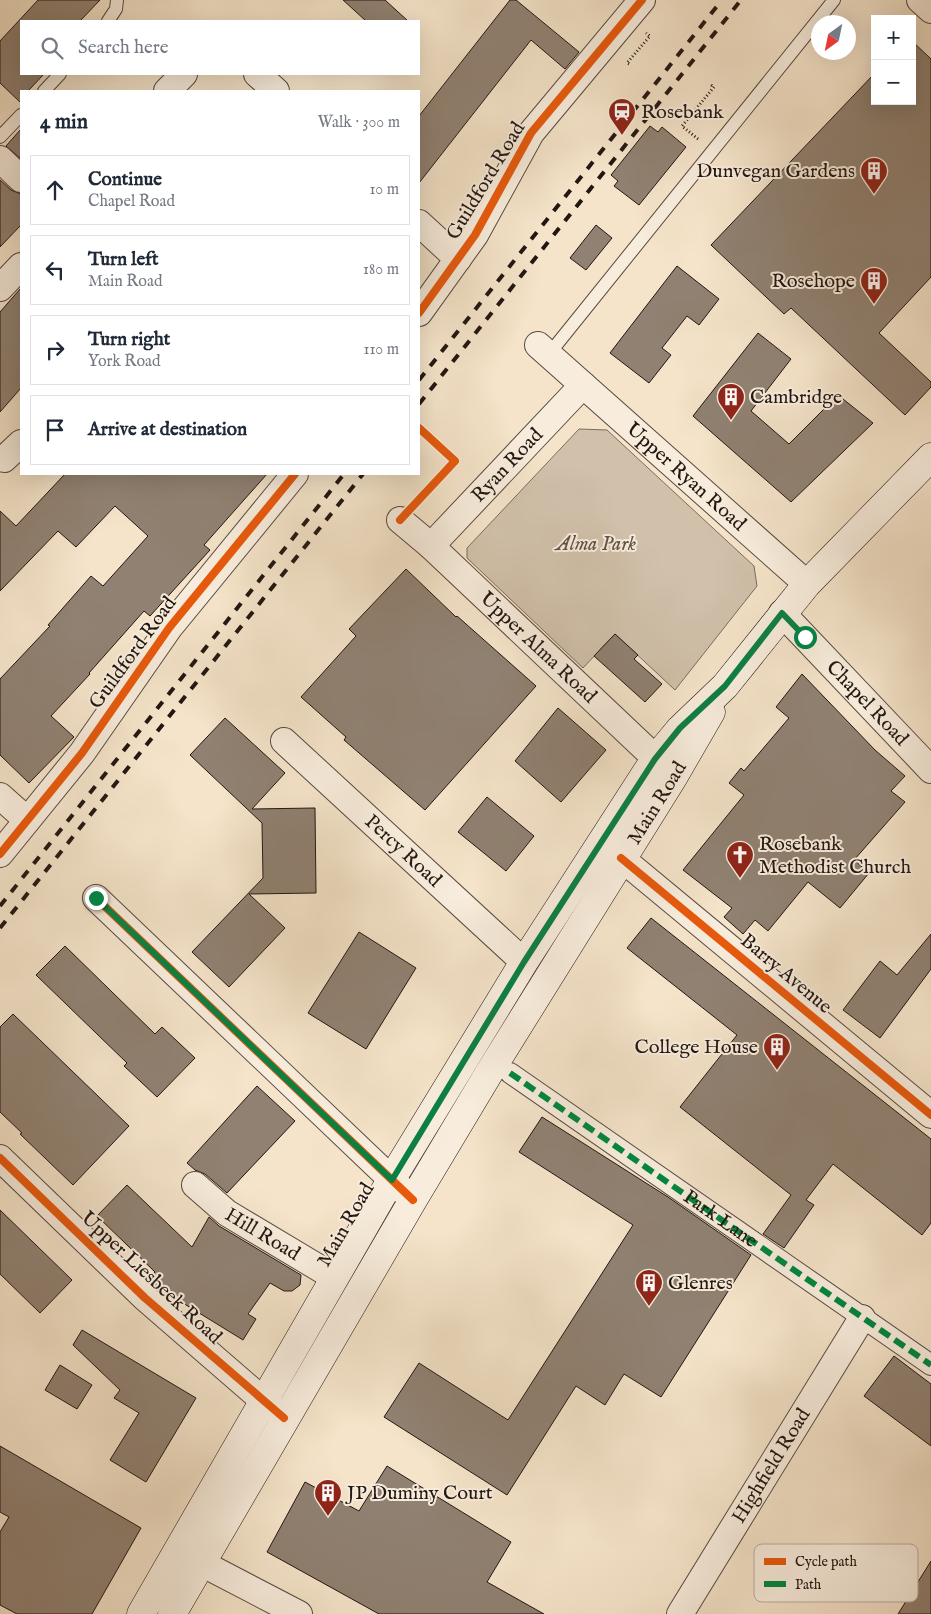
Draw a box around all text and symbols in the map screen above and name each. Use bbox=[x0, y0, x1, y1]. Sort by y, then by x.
north arrow bbox=[811, 15, 856, 60]
map controls bbox=[871, 15, 916, 105]
button: + bbox=[871, 15, 916, 60]
search box bbox=[20, 20, 420, 75]
icon: search bbox=[38, 34, 66, 62]
text: Search here bbox=[78, 36, 169, 60]
button: − bbox=[871, 60, 916, 105]
station icon: Rosebank bbox=[607, 97, 637, 136]
place label: Rosebank bbox=[641, 100, 724, 125]
text: 4 min bbox=[40, 109, 88, 136]
text: Walk · 300 m bbox=[318, 113, 400, 133]
street label: Guildford Road bbox=[441, 117, 531, 244]
building icon: Dunvegan Gardens bbox=[859, 156, 889, 195]
place label: Dunvegan Gardens bbox=[696, 159, 855, 184]
text: Continue bbox=[88, 168, 162, 192]
icon: ahead bbox=[41, 176, 69, 204]
text: 10 m bbox=[369, 180, 399, 200]
text: Chapel Road bbox=[88, 192, 175, 212]
text: Turn left bbox=[88, 248, 159, 272]
icon: left bbox=[41, 256, 69, 284]
text: 180 m bbox=[363, 260, 399, 280]
building icon: Rosehope bbox=[859, 266, 889, 305]
place label: Rosehope bbox=[772, 269, 855, 294]
text: Main Road bbox=[88, 272, 162, 292]
text: Turn right bbox=[88, 328, 170, 352]
icon: right bbox=[41, 336, 69, 364]
text: 110 m bbox=[363, 340, 399, 360]
text: York Road bbox=[88, 352, 161, 372]
building icon: Cambridge bbox=[716, 382, 746, 421]
place label: Cambridge bbox=[750, 385, 842, 410]
icon: arrive bbox=[41, 416, 69, 444]
street label: Upper Ryan Road bbox=[621, 417, 751, 537]
text: Arrive at destination bbox=[88, 418, 247, 442]
street label: Ryan Road bbox=[466, 423, 548, 508]
park label: Alma Park bbox=[554, 532, 636, 557]
street label: Upper Alma Road bbox=[474, 586, 602, 709]
street label: Guildford Road bbox=[84, 592, 182, 714]
route start bbox=[794, 626, 817, 649]
street label: Chapel Road bbox=[821, 655, 914, 751]
street label: Main Road bbox=[622, 757, 692, 849]
street label: Percy Road bbox=[359, 809, 447, 893]
place label: Rosebank Methodist Church bbox=[759, 832, 911, 880]
church icon: Rosebank Methodist Church bbox=[725, 840, 755, 879]
route end bbox=[85, 887, 108, 910]
street label: Barry Avenue bbox=[735, 928, 837, 1020]
building icon: College House bbox=[762, 1032, 792, 1071]
place label: College House bbox=[634, 1035, 758, 1060]
street label: Main Road bbox=[312, 1178, 380, 1272]
street label: Park Lane bbox=[678, 1184, 762, 1253]
street label: Hill Road bbox=[221, 1202, 305, 1267]
street label: Upper Liesbeek Road bbox=[75, 1206, 227, 1350]
building icon: Glenres bbox=[634, 1268, 664, 1307]
place label: Glenres bbox=[668, 1271, 733, 1296]
street label: Highfield Road bbox=[726, 1403, 816, 1528]
building icon: JP Duminy Court bbox=[313, 1478, 343, 1517]
place label: JP Duminy Court bbox=[345, 1481, 493, 1506]
legend bbox=[754, 1544, 918, 1602]
text: Cycle path bbox=[795, 1553, 857, 1571]
text: Path bbox=[795, 1576, 822, 1594]

